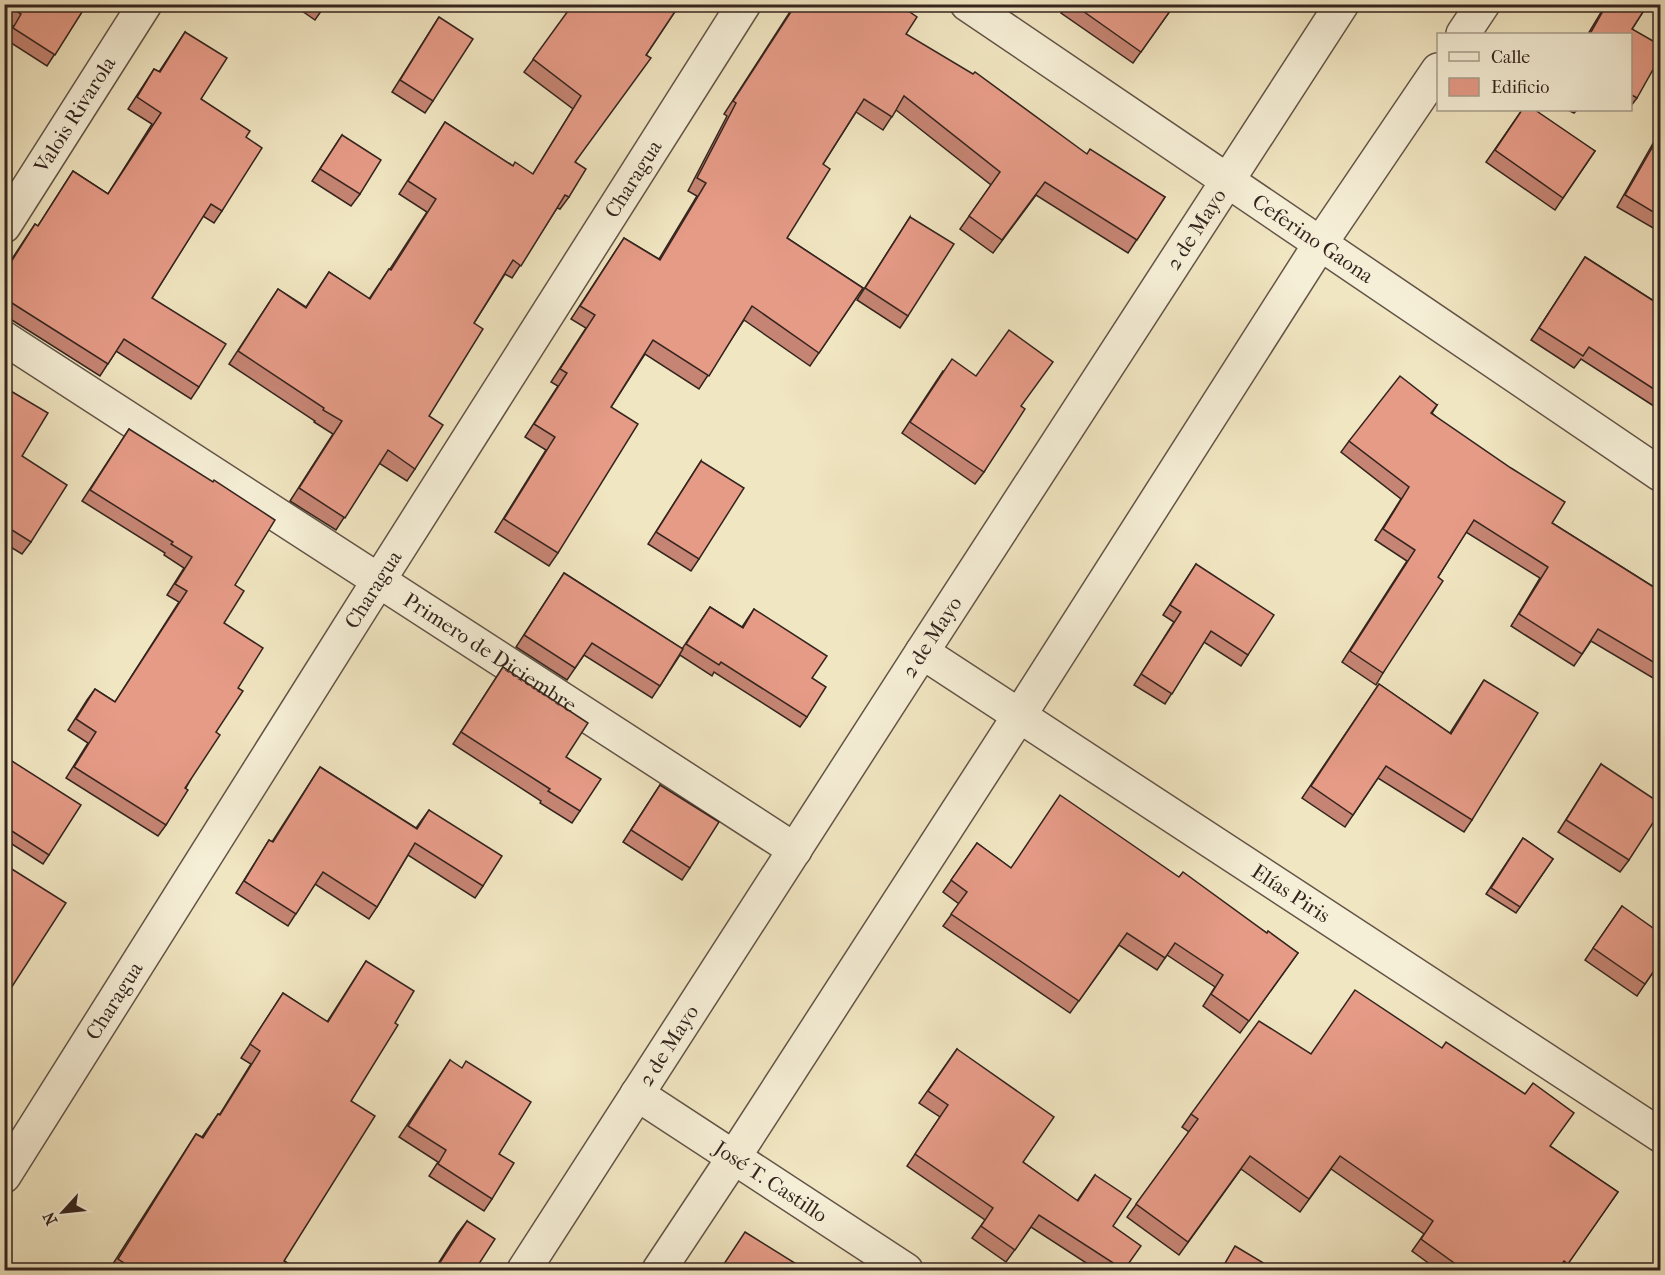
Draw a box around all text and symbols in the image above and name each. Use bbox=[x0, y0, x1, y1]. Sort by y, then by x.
legend bbox=[1437, 33, 1632, 111]
text: Calle bbox=[1491, 47, 1530, 68]
street label: Valois Rivarola bbox=[29, 52, 121, 178]
text: Edificio bbox=[1491, 77, 1549, 98]
street label: Charagua bbox=[600, 135, 667, 222]
street label: 2 de Mayo bbox=[1161, 184, 1231, 274]
street label: Ceferino Gaona bbox=[1248, 189, 1378, 288]
street label: Charagua bbox=[340, 546, 407, 633]
street label: Primero de Diciembre bbox=[399, 588, 581, 717]
street label: 2 de Mayo bbox=[897, 592, 967, 682]
street label: Elías Piris bbox=[1247, 859, 1335, 928]
street label: Charagua bbox=[81, 957, 148, 1044]
street label: 2 de Mayo bbox=[634, 1000, 703, 1091]
street label: José T. Castillo bbox=[708, 1135, 832, 1227]
north arrow bbox=[33, 1182, 93, 1242]
text: N bbox=[38, 1208, 61, 1228]

